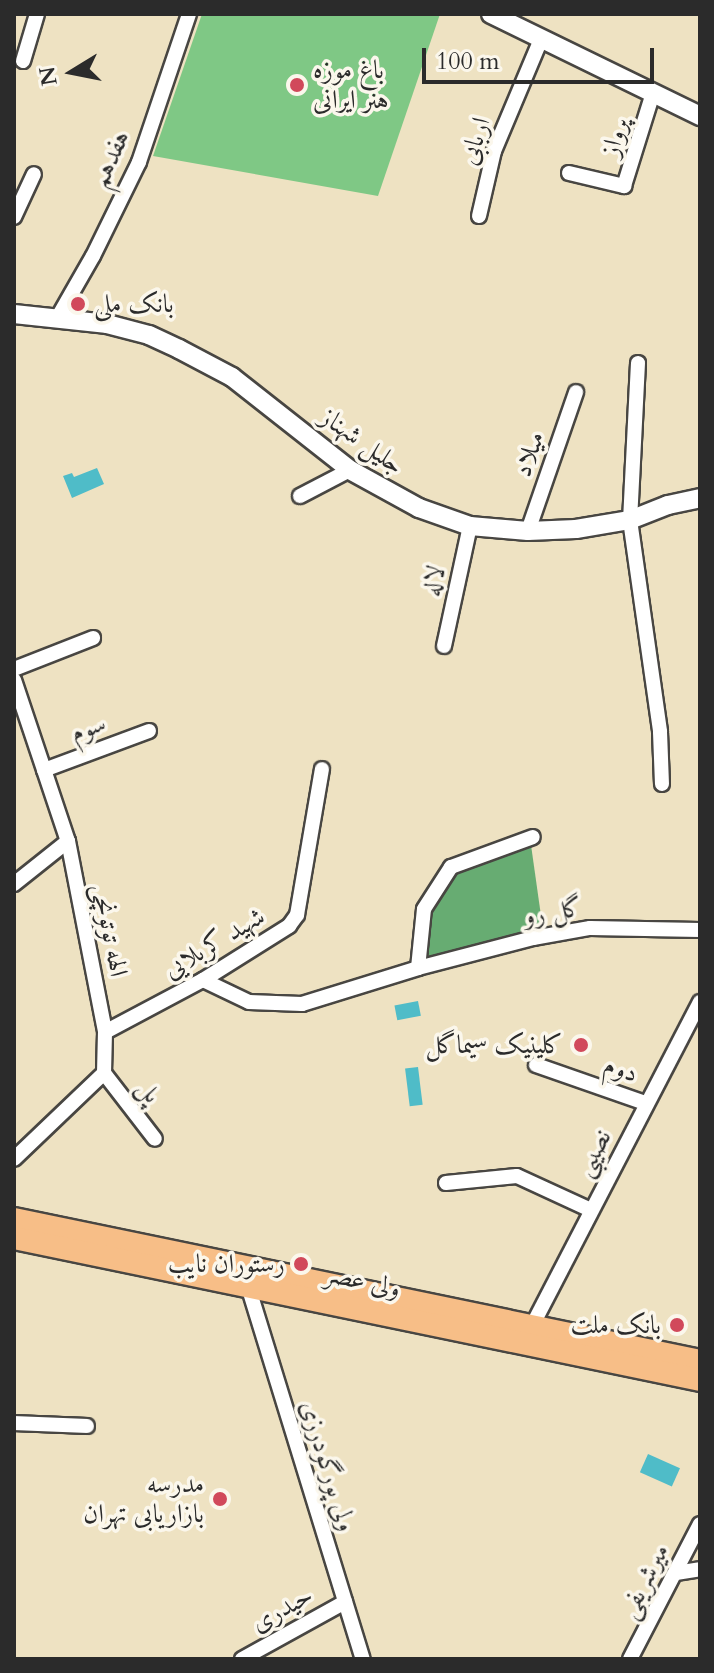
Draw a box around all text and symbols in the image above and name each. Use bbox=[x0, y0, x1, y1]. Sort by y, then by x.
north arrow bbox=[32, 32, 112, 112]
scale bar bbox=[426, 32, 658, 82]
text: 100 m bbox=[436, 45, 500, 78]
place label: باغ موزه هنر ایرانی bbox=[313, 54, 389, 116]
text: N bbox=[32, 64, 65, 88]
marker: باغ موزه هنر ایرانی bbox=[288, 76, 306, 94]
street label: اربابی bbox=[453, 113, 497, 169]
street label: پرواز bbox=[594, 114, 636, 160]
street label: هفدهم bbox=[84, 126, 136, 192]
place label: بانک ملی bbox=[94, 288, 174, 320]
marker: بانک ملی bbox=[69, 295, 87, 313]
street label: جلیل شهناز bbox=[314, 401, 410, 481]
street label: میلاد bbox=[507, 427, 551, 481]
street label: لاله bbox=[416, 563, 452, 599]
street label: سوم bbox=[66, 707, 110, 749]
street label: الهه توتونچی bbox=[86, 881, 134, 979]
street label: گل رو bbox=[521, 892, 585, 932]
street label: شهید کربلایی bbox=[158, 901, 270, 985]
place label: کلینیک سیماگل bbox=[426, 1029, 563, 1061]
marker: کلینیک سیماگل bbox=[570, 1034, 592, 1056]
street label: دوم bbox=[600, 1049, 642, 1089]
street label: پل bbox=[130, 1073, 168, 1109]
street label: نصیبی bbox=[568, 1124, 618, 1182]
place label: رستوران نایب bbox=[168, 1248, 285, 1280]
marker: رستوران نایب bbox=[292, 1255, 310, 1273]
street label: ولی عصر bbox=[323, 1258, 403, 1304]
place label: بانک ملت bbox=[571, 1309, 661, 1341]
marker: بانک ملت bbox=[668, 1316, 686, 1334]
street label: ولی پورگودرزی bbox=[293, 1397, 363, 1535]
place label: مدرسه بازاریابی تهران bbox=[83, 1468, 204, 1530]
marker: مدرسه بازاریابی تهران bbox=[211, 1490, 229, 1508]
street label: میرشریفی bbox=[612, 1539, 676, 1623]
street label: حیدری bbox=[246, 1579, 318, 1639]

